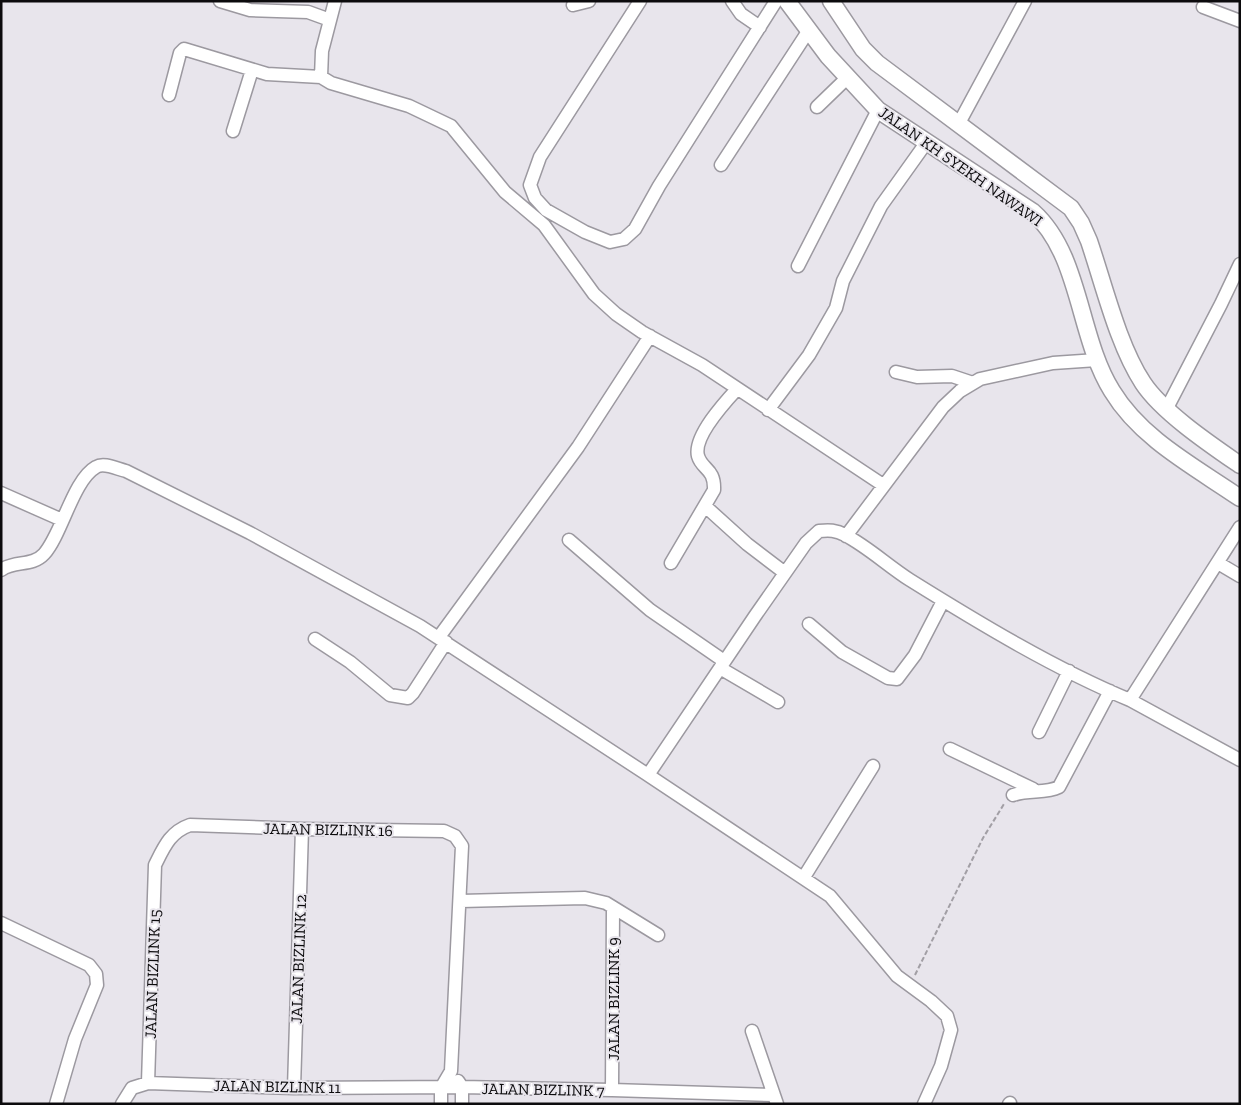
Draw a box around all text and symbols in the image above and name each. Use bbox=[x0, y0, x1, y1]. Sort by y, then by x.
street label: JALAN KH SYEKH NAWAWI bbox=[875, 102, 1046, 230]
street label: JALAN BIZLINK 16 bbox=[263, 819, 393, 840]
street label: JALAN BIZLINK 12 bbox=[287, 894, 310, 1024]
street label: JALAN BIZLINK 15 bbox=[141, 909, 164, 1039]
street label: JALAN BIZLINK 9 bbox=[604, 937, 623, 1061]
street label: JALAN BIZLINK 11 bbox=[213, 1076, 341, 1097]
street label: JALAN BIZLINK 7 bbox=[482, 1079, 605, 1100]

